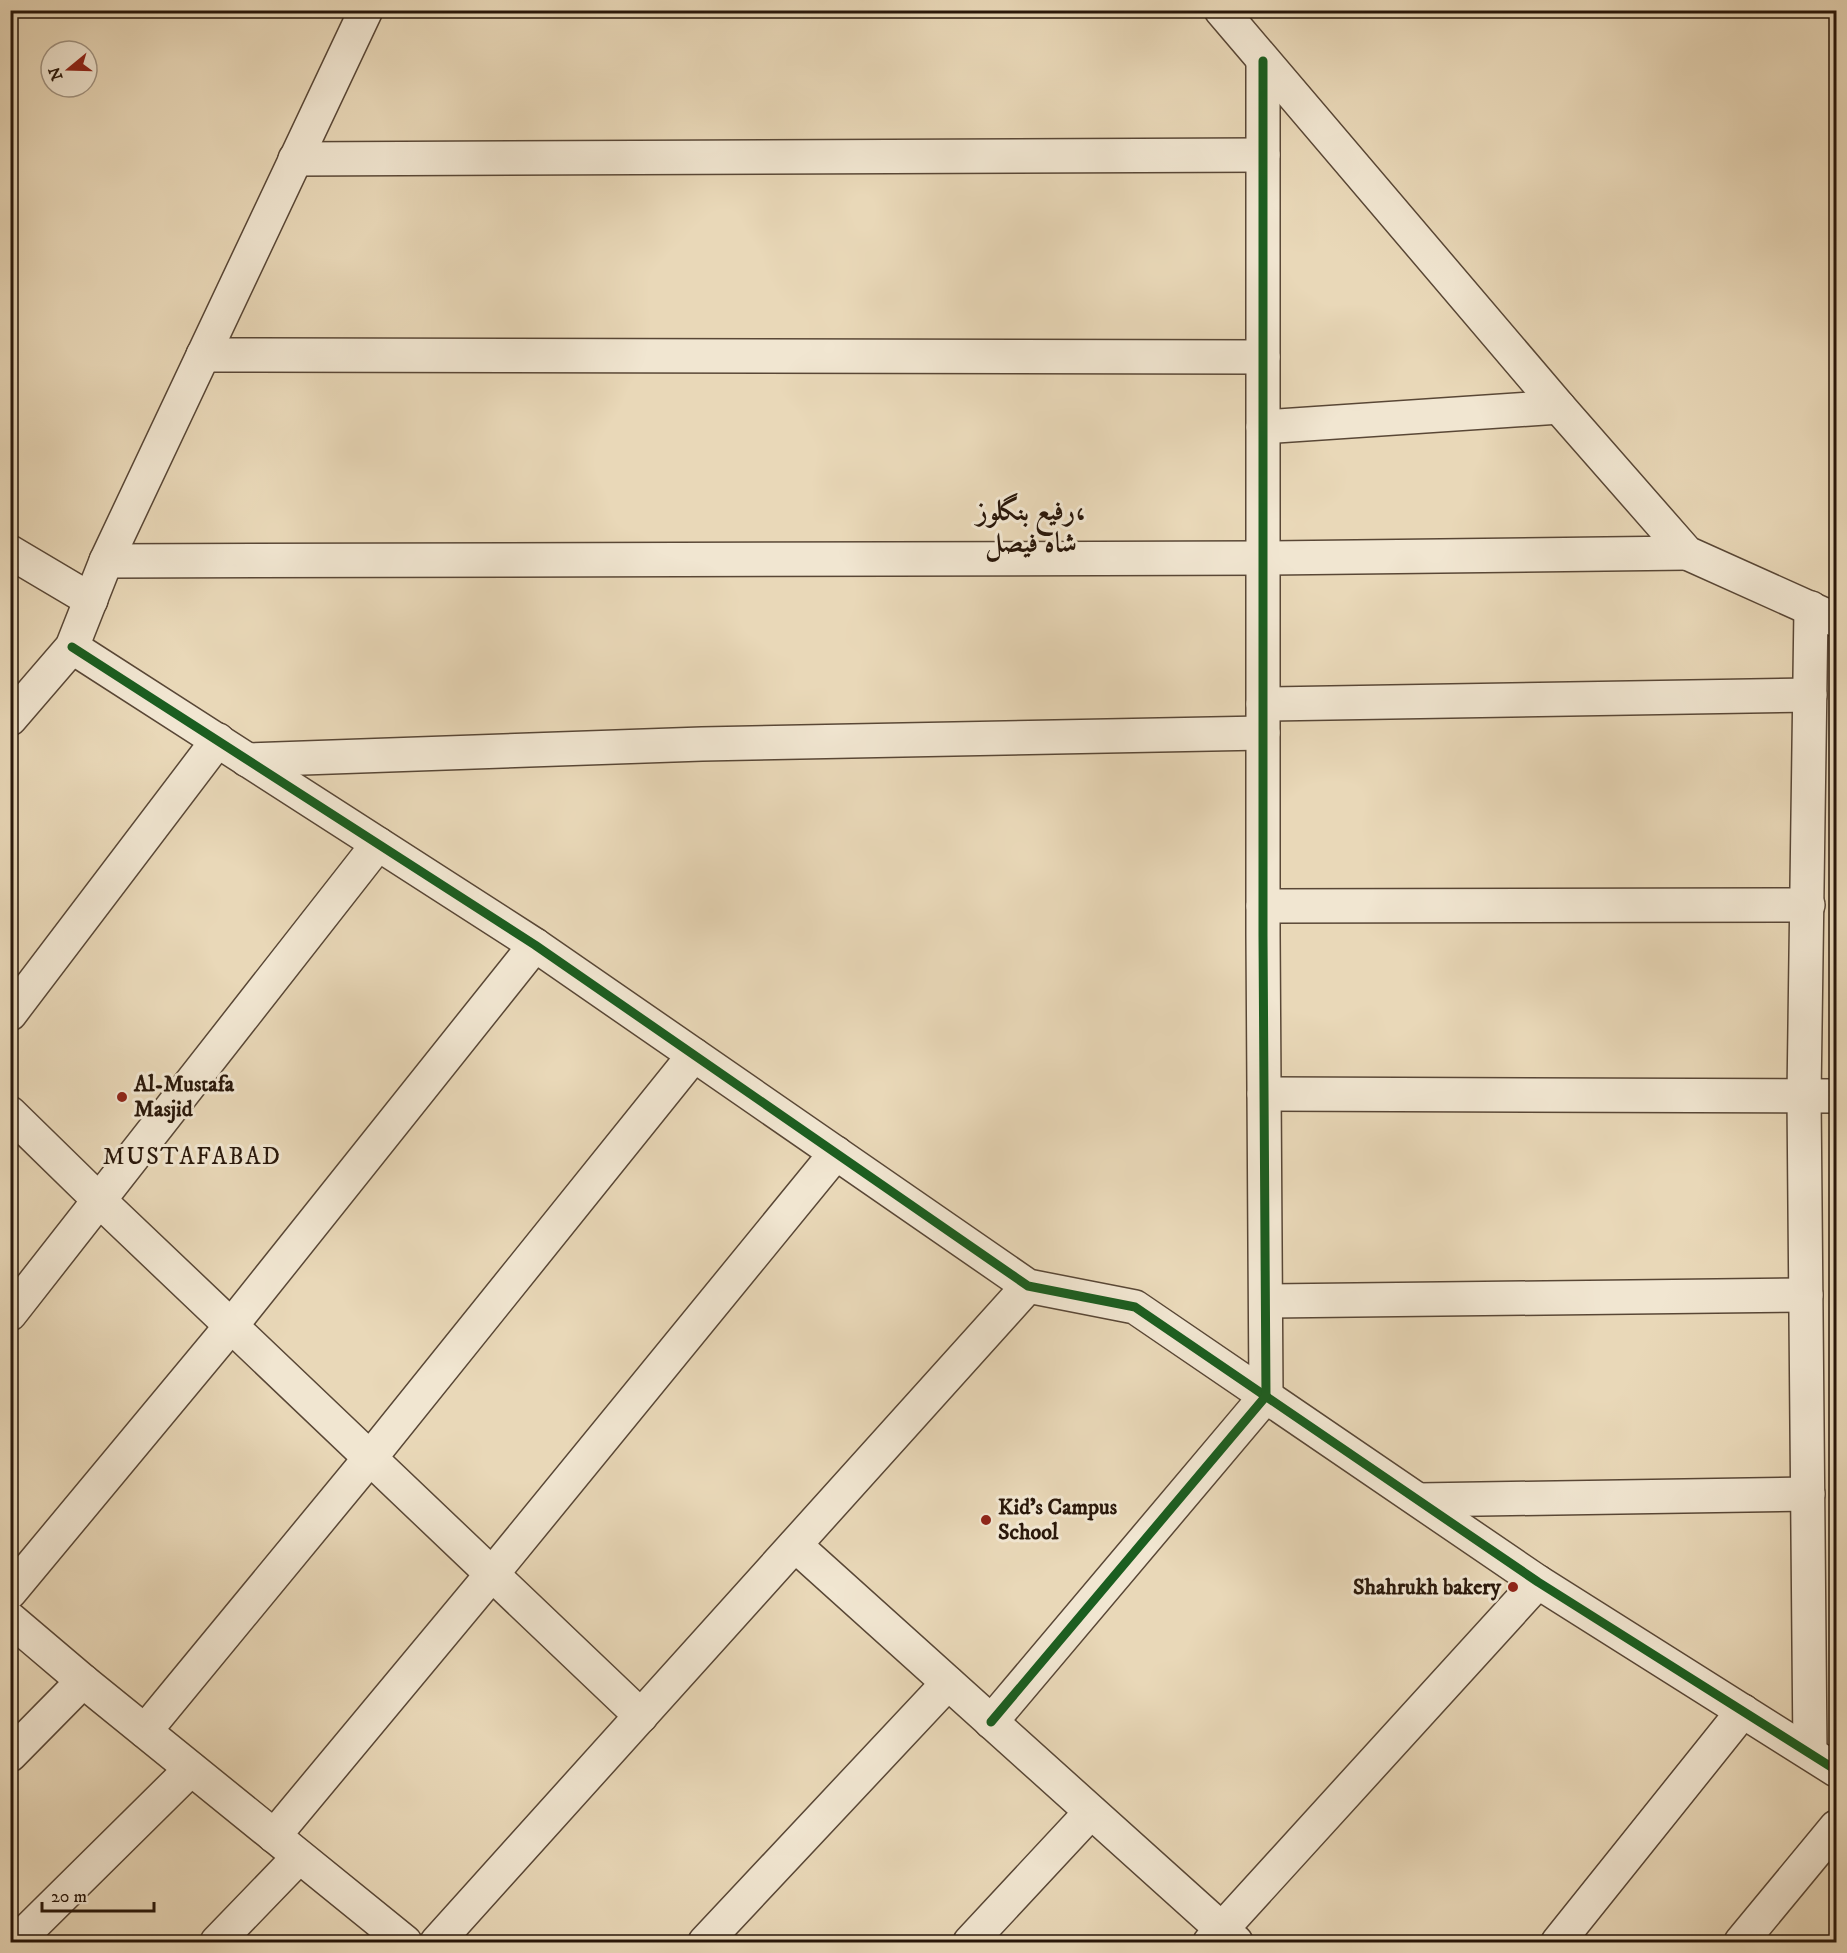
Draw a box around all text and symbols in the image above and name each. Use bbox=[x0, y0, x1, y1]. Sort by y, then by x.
north arrow bbox=[39, 39, 99, 99]
text: N bbox=[44, 64, 67, 83]
district label: رفیع بنگلوز، شاہ فیصل bbox=[973, 492, 1086, 562]
place label: Al-Mustafa Masjid bbox=[133, 1071, 235, 1124]
marker: Al-Mustafa Masjid bbox=[115, 1090, 129, 1104]
district label: MUSTAFABAD bbox=[103, 1142, 281, 1172]
place label: Kid's Campus School bbox=[998, 1494, 1118, 1546]
marker: Kid's Campus School bbox=[979, 1513, 993, 1527]
place label: Shahrukh bakery bbox=[1353, 1574, 1502, 1601]
marker: Shahrukh bakery bbox=[1506, 1580, 1520, 1594]
scale bar bbox=[42, 1875, 154, 1913]
text: 20 m bbox=[51, 1886, 87, 1908]

